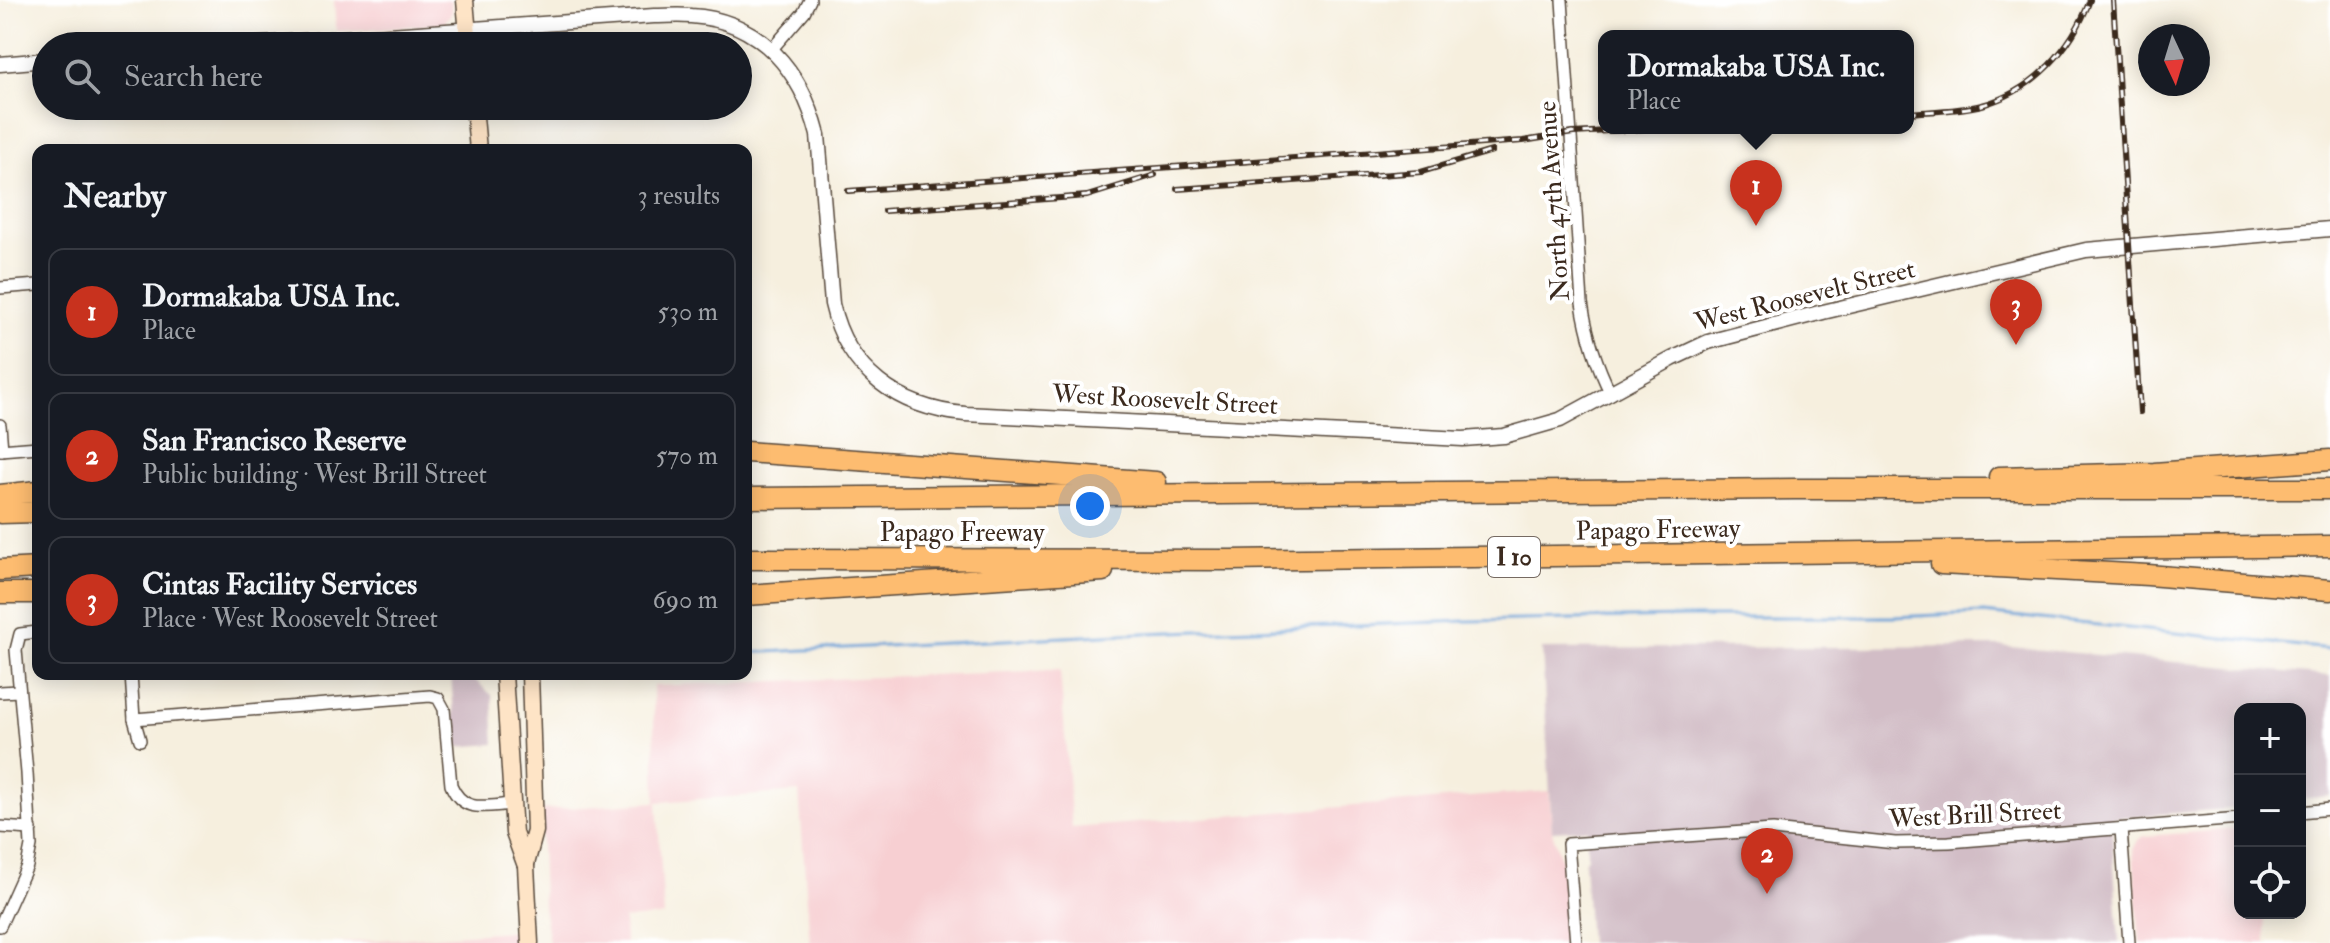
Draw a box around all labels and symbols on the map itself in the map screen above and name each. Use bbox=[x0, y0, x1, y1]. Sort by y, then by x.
north arrow bbox=[2138, 24, 2210, 96]
street label: North 47th Avenue bbox=[1531, 100, 1577, 302]
pin: 1 bbox=[1730, 160, 1782, 226]
street label: West Roosevelt Street bbox=[1691, 253, 1918, 339]
pin: 3 bbox=[1990, 279, 2042, 345]
street label: West Roosevelt Street bbox=[1050, 378, 1279, 422]
your location bbox=[1070, 486, 1110, 526]
street label: Papago Freeway bbox=[1575, 513, 1741, 548]
street label: Papago Freeway bbox=[880, 517, 1045, 550]
road number: I 10 bbox=[1488, 537, 1540, 577]
street label: West Brill Street bbox=[1887, 795, 2062, 836]
pin: 2 bbox=[1741, 828, 1793, 894]

